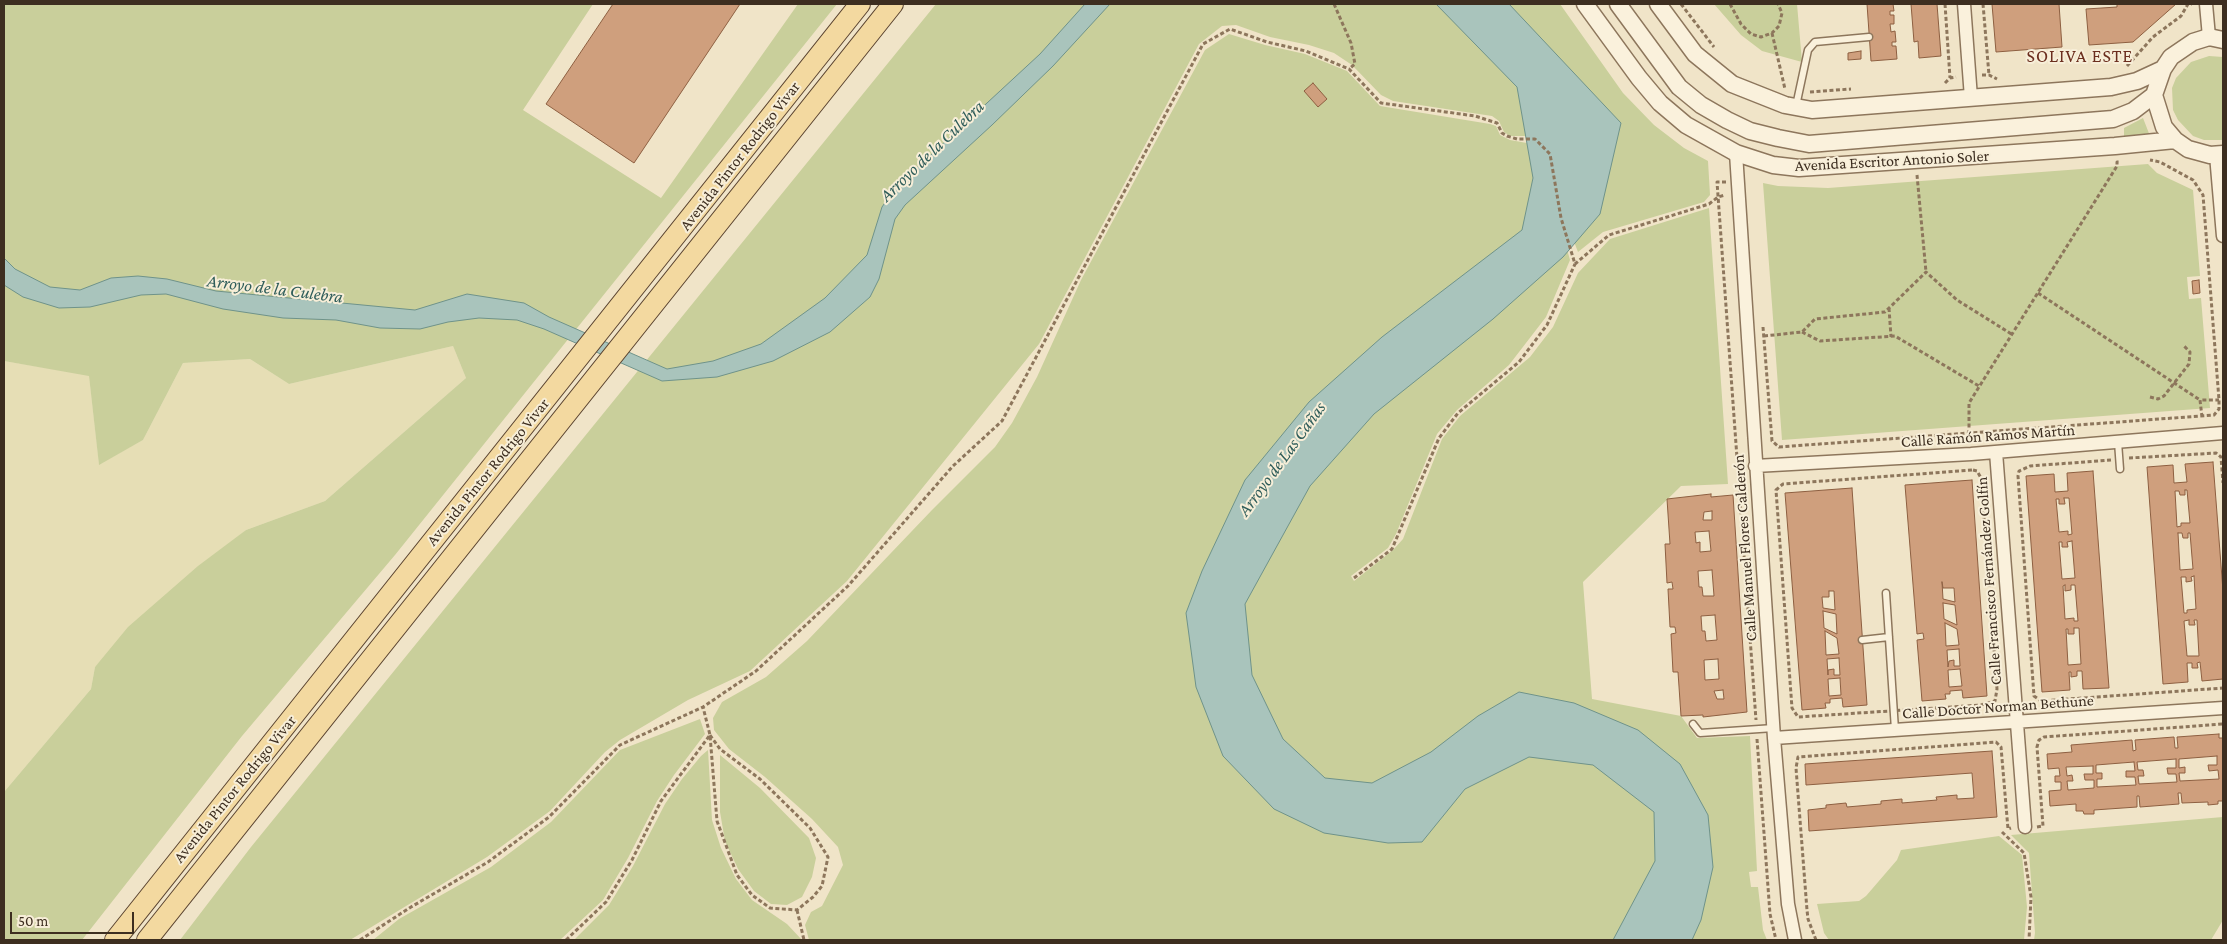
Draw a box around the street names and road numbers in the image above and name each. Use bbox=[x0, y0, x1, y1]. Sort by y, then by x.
street label: Avenida Pintor Rodrigo Vivar bbox=[676, 78, 804, 234]
street label: Avenida Escritor Antonio Soler bbox=[1794, 146, 1990, 176]
street label: Avenida Pintor Rodrigo Vivar bbox=[423, 394, 553, 550]
street label: Calle Ramón Ramos Martín bbox=[1900, 420, 2076, 452]
street label: Calle Manuel Flores Calderón bbox=[1729, 454, 1761, 642]
street label: Calle Francisco Fernández Golfín bbox=[1972, 476, 2006, 686]
street label: Calle Doctor Norman Bethune bbox=[1902, 691, 2094, 723]
street label: Avenida Pintor Rodrigo Vivar bbox=[170, 711, 300, 867]

